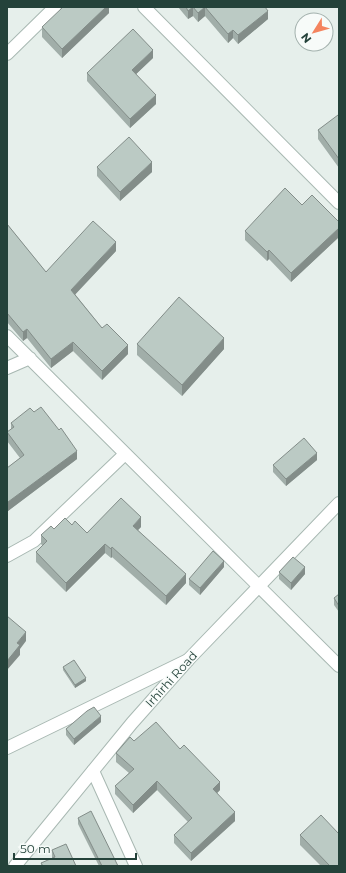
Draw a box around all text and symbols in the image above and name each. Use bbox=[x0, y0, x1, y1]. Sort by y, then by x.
north arrow bbox=[294, 12, 334, 52]
text: N bbox=[298, 30, 314, 46]
street label: Irhirhi Road bbox=[142, 648, 200, 710]
scale bar bbox=[14, 835, 136, 861]
text: 50 m bbox=[20, 841, 51, 856]

